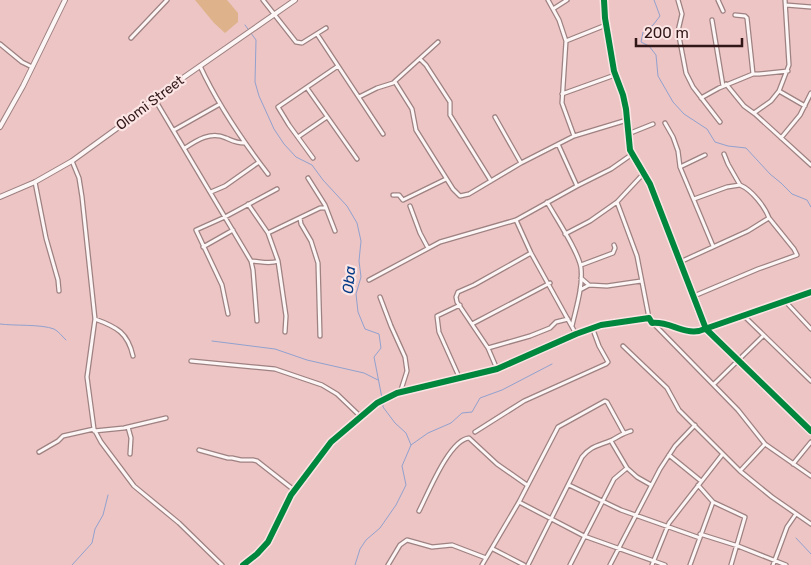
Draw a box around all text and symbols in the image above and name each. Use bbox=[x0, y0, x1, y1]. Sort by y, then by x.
scale bar bbox=[636, 15, 742, 47]
text: 200 m bbox=[644, 24, 689, 42]
street label: Olomi Street bbox=[113, 72, 188, 134]
water label: Oba bbox=[339, 265, 359, 295]

